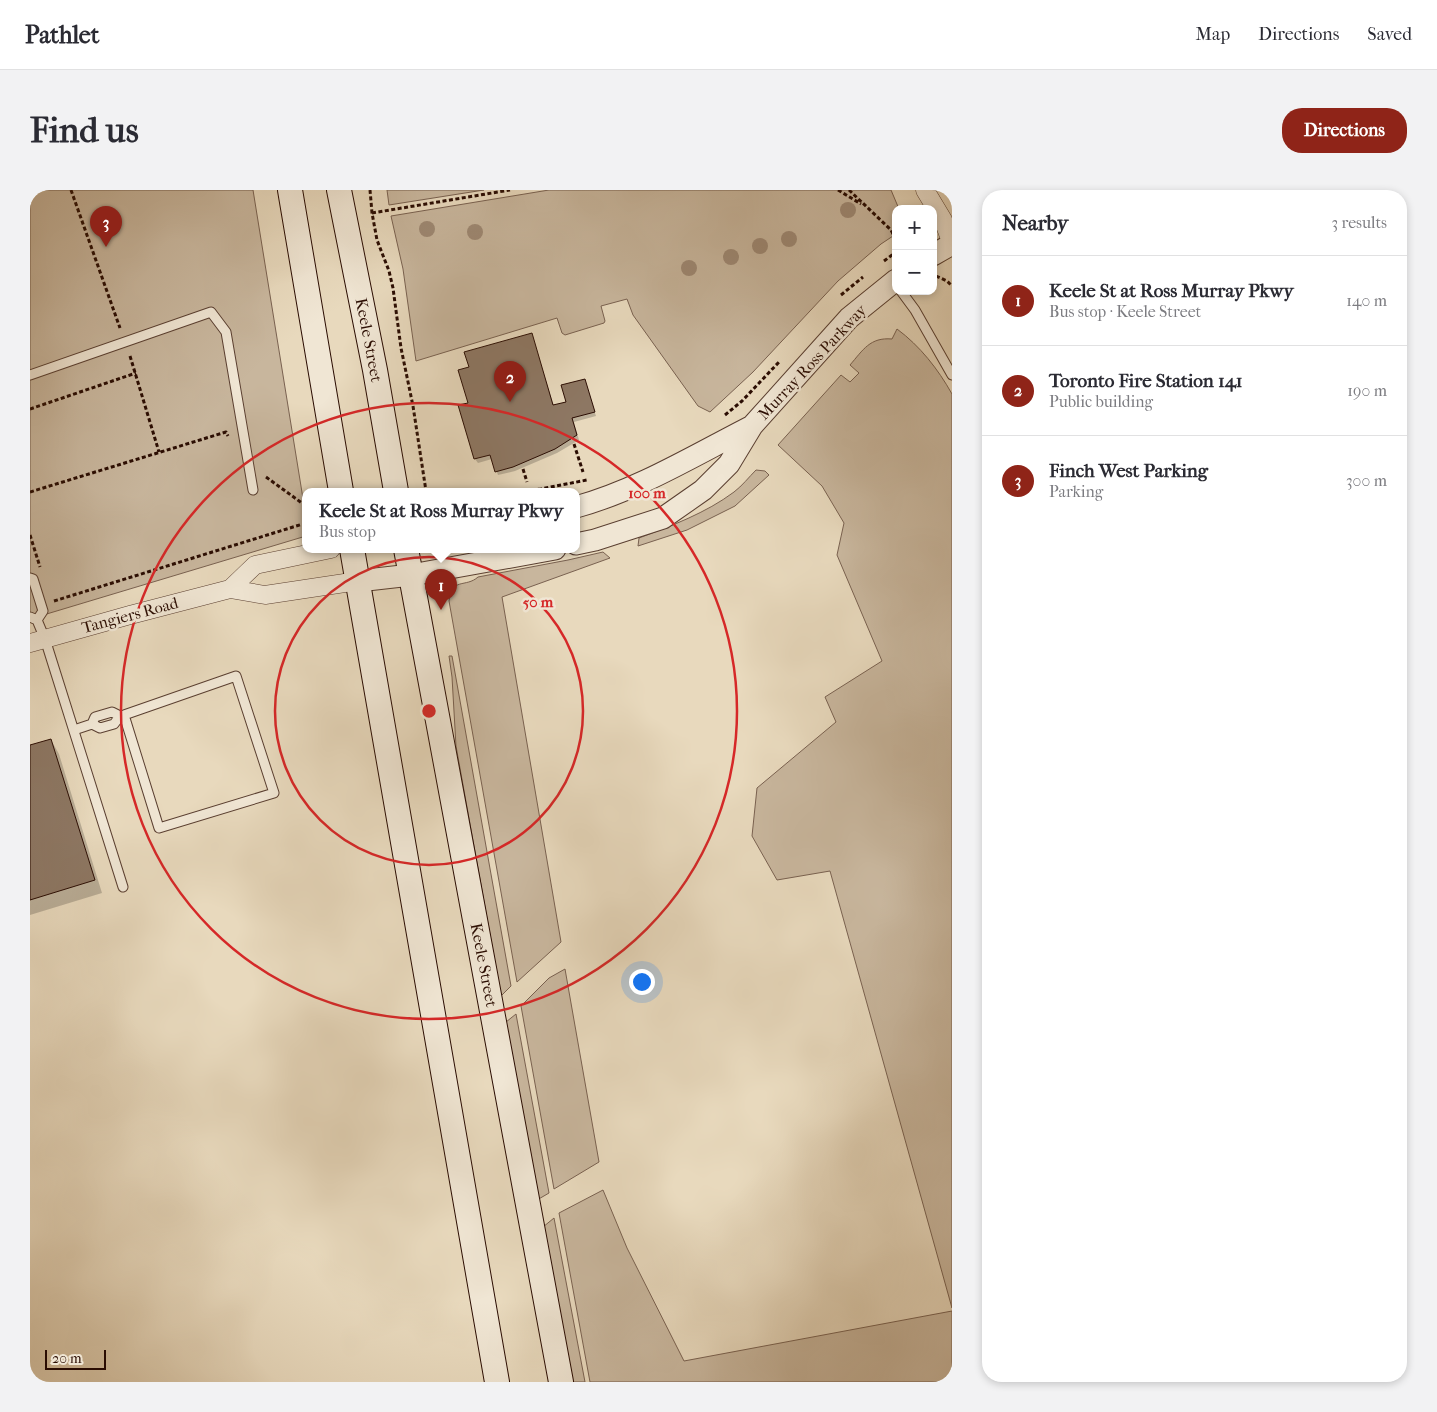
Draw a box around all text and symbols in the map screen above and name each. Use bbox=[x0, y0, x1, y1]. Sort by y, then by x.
text: Pathlet bbox=[25, 21, 99, 49]
text: Map bbox=[1196, 24, 1230, 45]
text: Directions bbox=[1258, 24, 1339, 45]
text: Saved bbox=[1367, 24, 1412, 45]
button: Directions bbox=[1282, 108, 1407, 153]
text: Find us bbox=[30, 110, 139, 151]
map controls bbox=[892, 205, 937, 295]
button: + bbox=[892, 205, 937, 250]
pin: 3 bbox=[90, 206, 122, 247]
text: Nearby bbox=[1002, 211, 1068, 235]
text: 3 results bbox=[1331, 213, 1387, 232]
button: − bbox=[892, 250, 937, 295]
text: Keele St at Ross Murray Pkwy bbox=[1049, 280, 1294, 302]
text: 1 bbox=[1015, 291, 1021, 310]
text: 140 m bbox=[1346, 291, 1387, 310]
street label: Keele Street bbox=[352, 296, 386, 384]
street label: Murray Ross Parkway bbox=[754, 300, 870, 423]
text: Bus stop · Keele Street bbox=[1049, 302, 1201, 321]
pin: 2 bbox=[494, 361, 526, 402]
text: Toronto Fire Station 141 bbox=[1049, 370, 1243, 392]
text: 2 bbox=[1014, 381, 1022, 400]
text: 190 m bbox=[1347, 381, 1387, 400]
text: Public building bbox=[1049, 392, 1153, 411]
text: Finch West Parking bbox=[1049, 460, 1208, 482]
text: 3 bbox=[1015, 471, 1021, 490]
text: 300 m bbox=[1346, 471, 1387, 490]
text: Parking bbox=[1049, 482, 1103, 501]
text: 100 m bbox=[628, 484, 666, 502]
popup bbox=[302, 488, 580, 553]
text: Keele St at Ross Murray Pkwy bbox=[319, 500, 563, 522]
text: Bus stop bbox=[319, 522, 376, 541]
pin: 1 bbox=[425, 569, 457, 610]
street label: Tangiers Road bbox=[80, 593, 181, 637]
text: 50 m bbox=[523, 593, 554, 611]
centre of rings bbox=[420, 702, 438, 720]
street label: Keele Street bbox=[467, 921, 501, 1009]
your location bbox=[629, 969, 655, 995]
scale bar bbox=[45, 1347, 106, 1370]
text: 20 m bbox=[52, 1350, 82, 1367]

